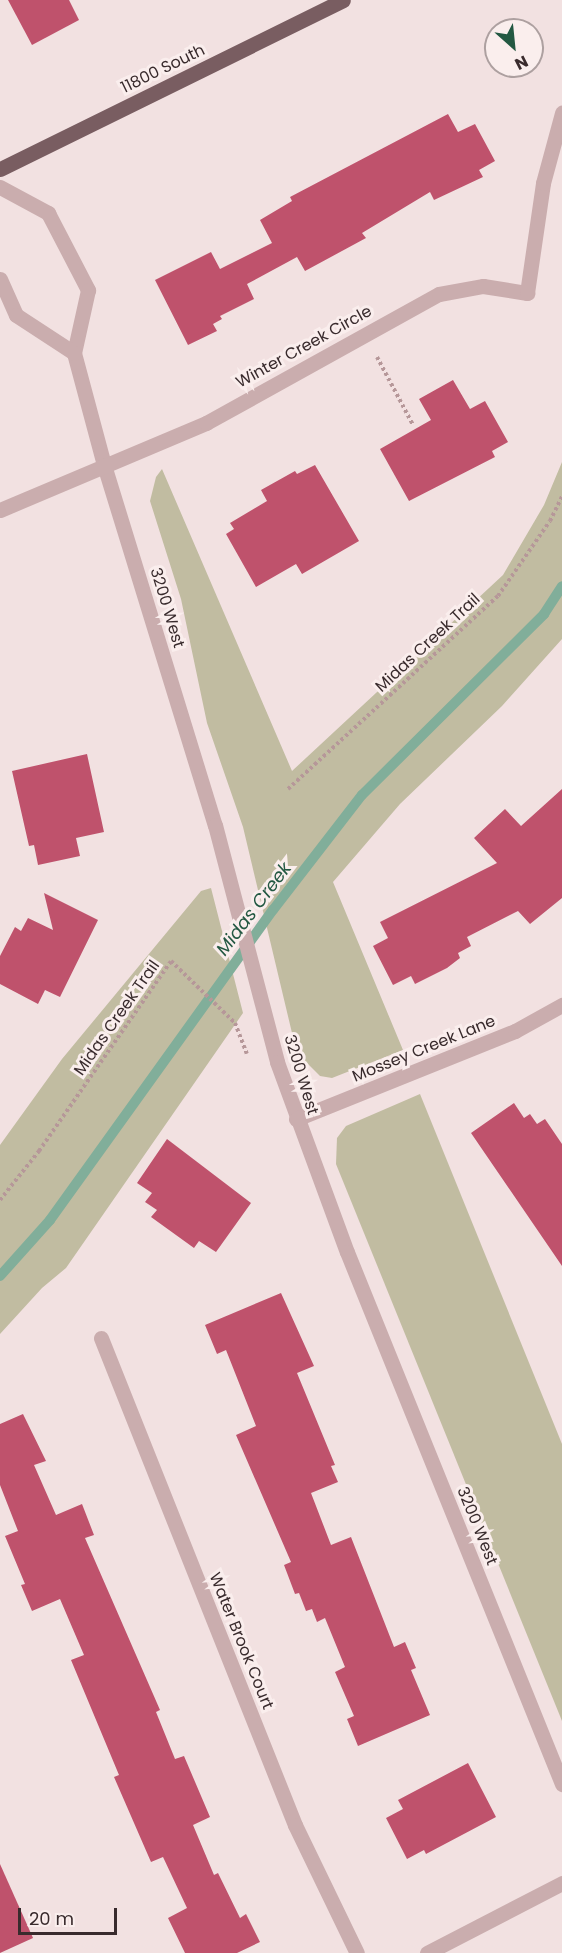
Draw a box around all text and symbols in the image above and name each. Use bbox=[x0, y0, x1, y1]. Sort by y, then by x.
north arrow bbox=[484, 18, 544, 78]
street label: 11800 South bbox=[118, 41, 208, 97]
text: N bbox=[511, 50, 532, 76]
street label: Winter Creek Circle bbox=[233, 302, 375, 392]
street label: 3200 West bbox=[146, 566, 188, 650]
street label: Midas Creek Trail bbox=[372, 590, 484, 696]
water label: Midas Creek bbox=[212, 858, 296, 960]
street label: Midas Creek Trail bbox=[70, 957, 164, 1079]
street label: Mossey Creek Lane bbox=[350, 1012, 498, 1086]
street label: 3200 West bbox=[280, 1033, 322, 1117]
street label: 3200 West bbox=[453, 1484, 501, 1568]
street label: Water Brook Court bbox=[205, 1570, 277, 1712]
scale bar bbox=[21, 1896, 120, 1934]
text: 20 m bbox=[29, 1906, 74, 1931]

